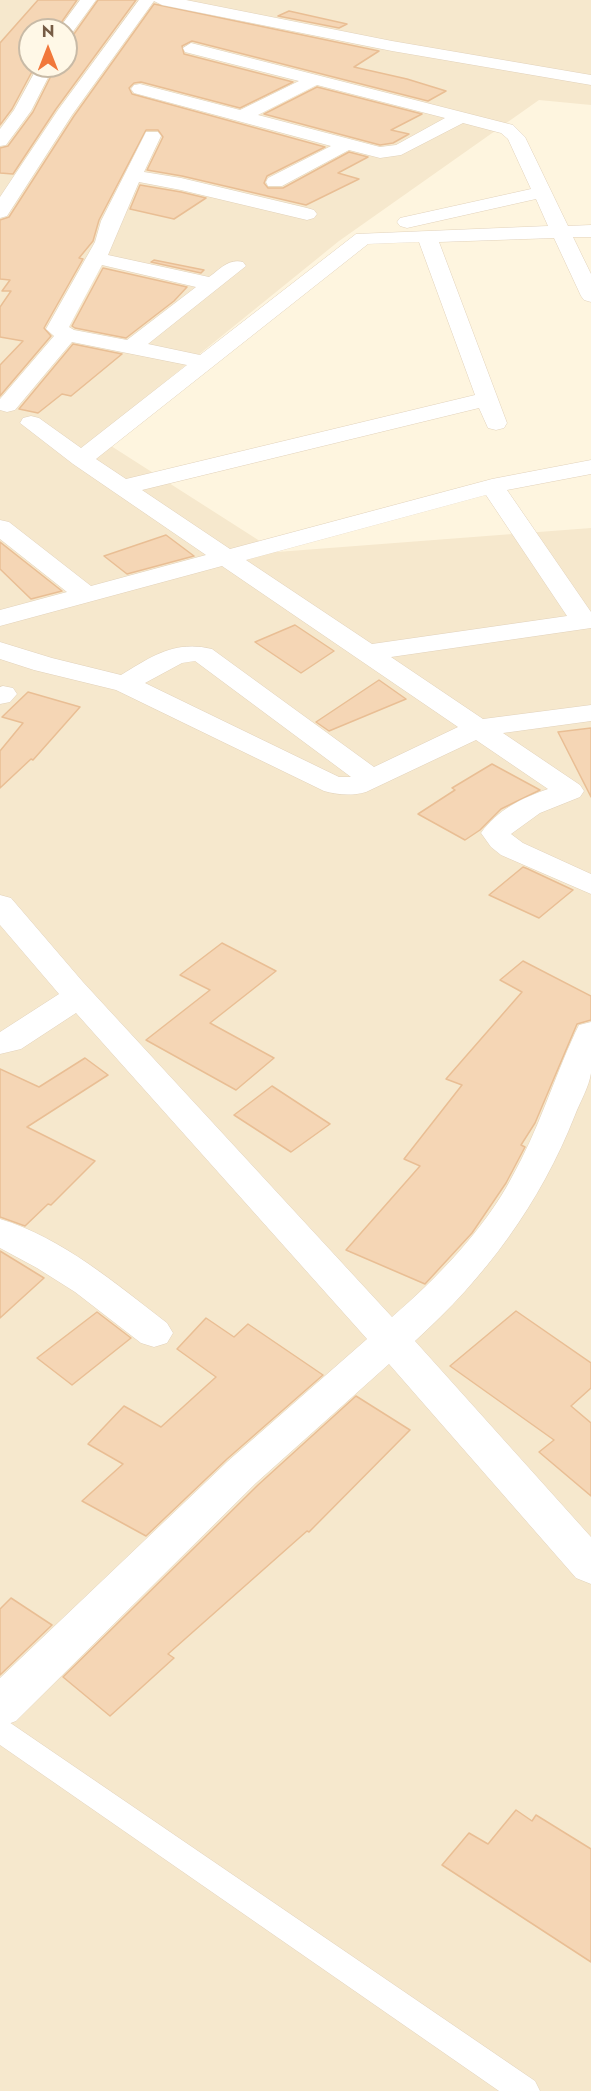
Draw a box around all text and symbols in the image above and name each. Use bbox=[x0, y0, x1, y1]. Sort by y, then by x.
north arrow bbox=[18, 18, 78, 78]
text: N bbox=[42, 20, 54, 43]

